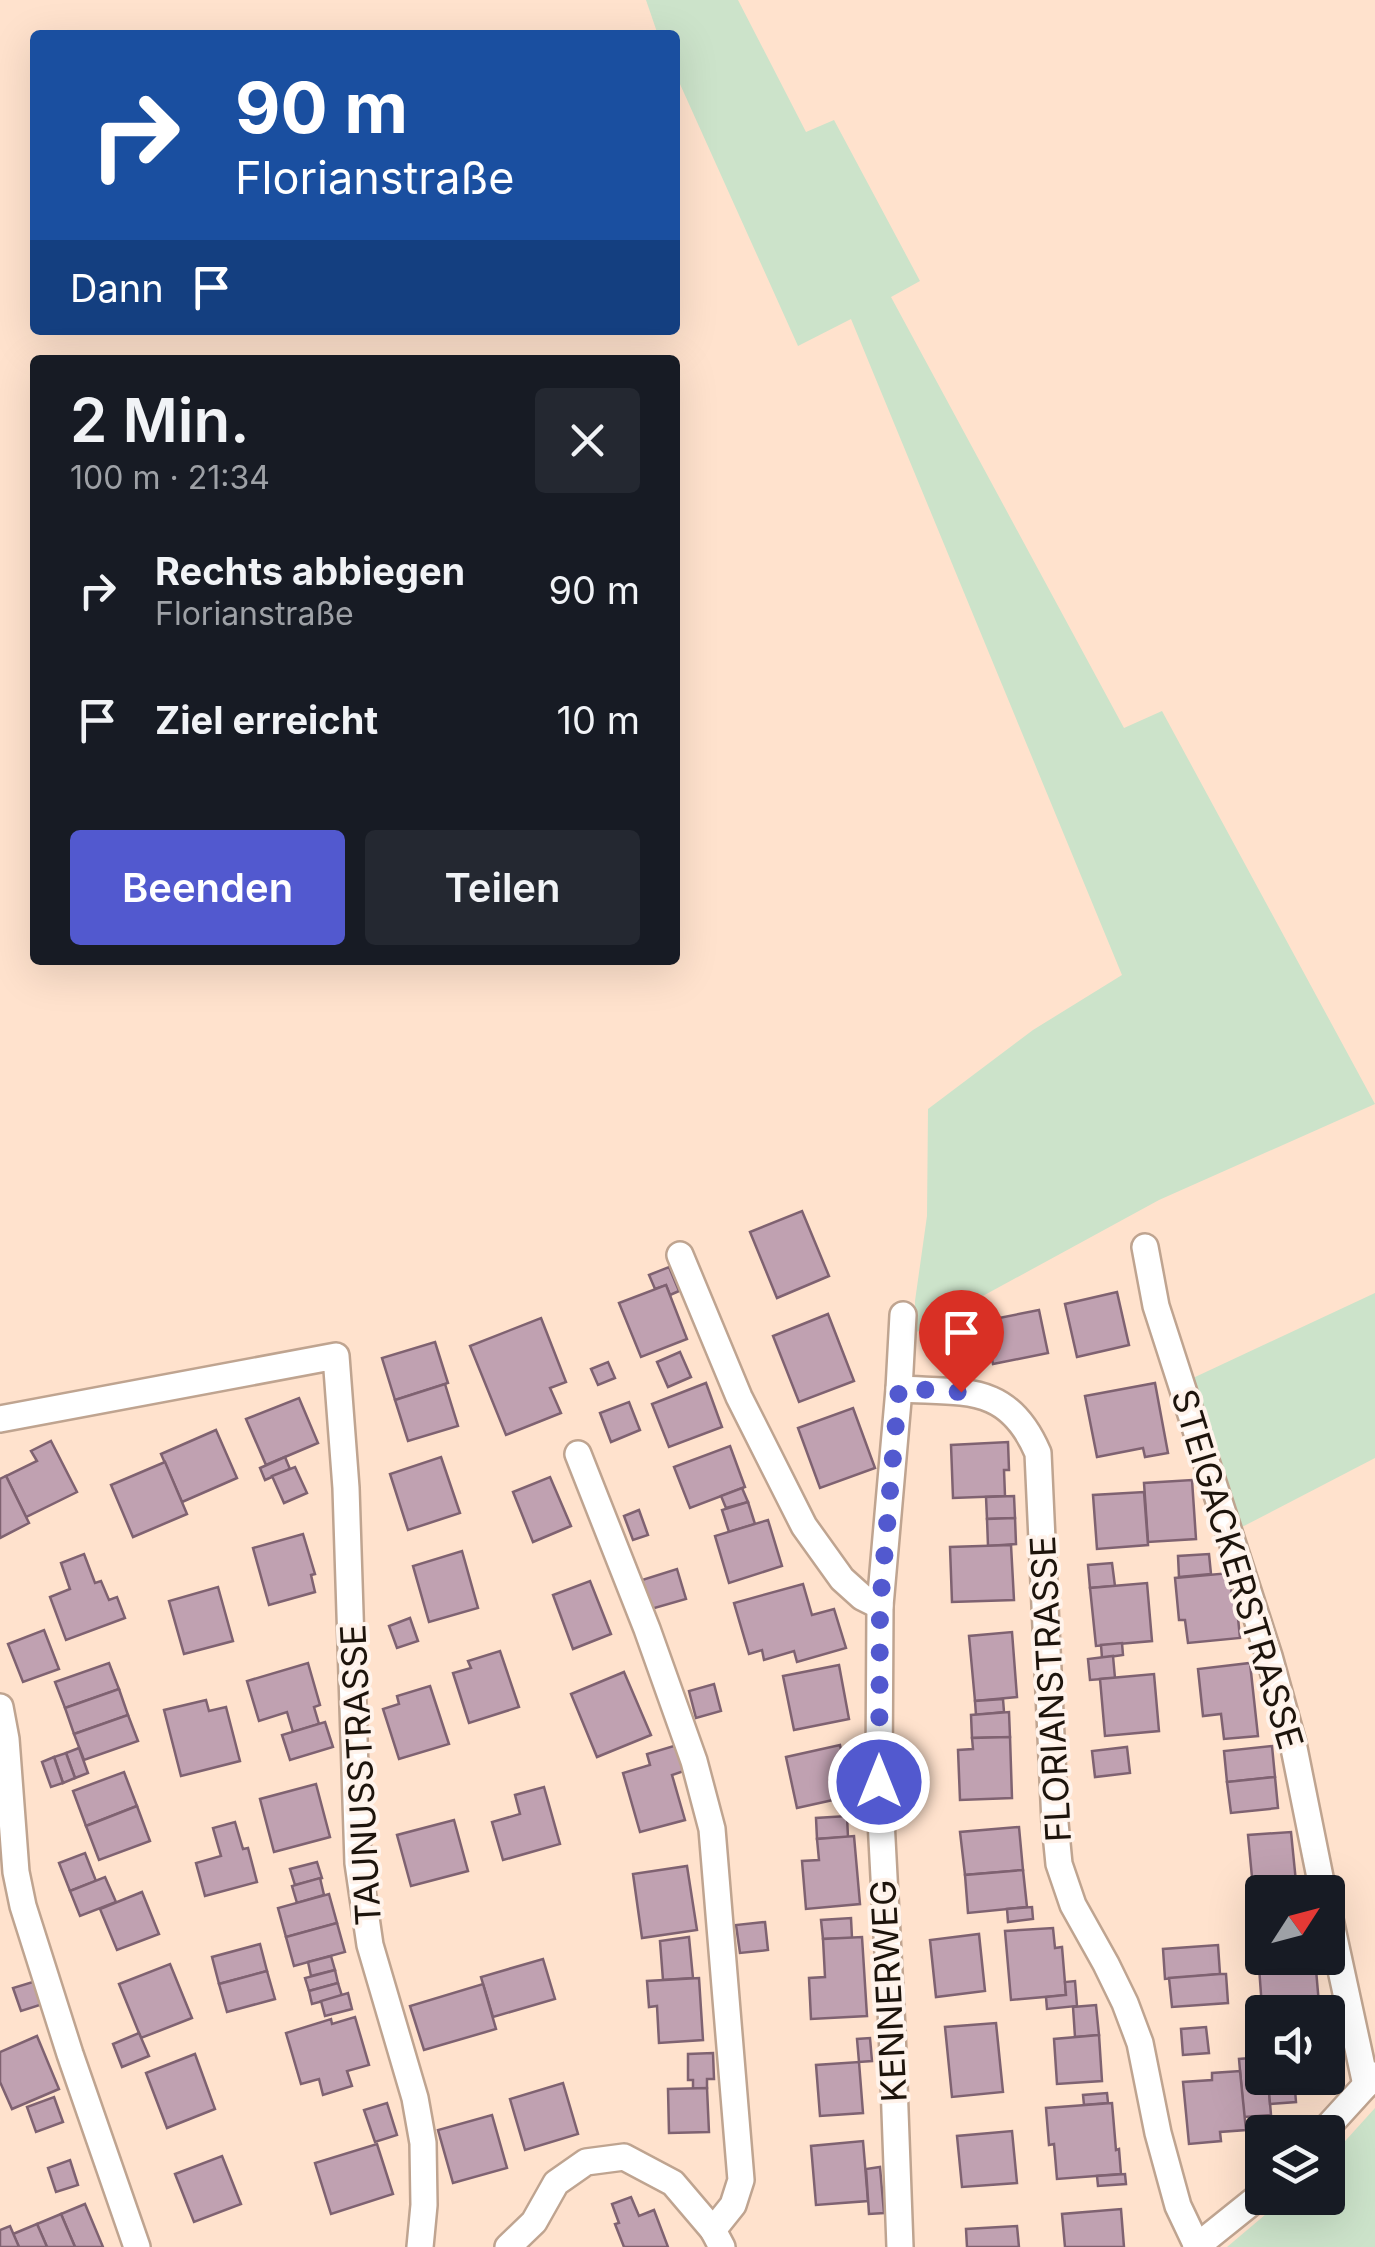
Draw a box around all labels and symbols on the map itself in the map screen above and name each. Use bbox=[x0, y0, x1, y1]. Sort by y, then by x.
pin bbox=[919, 1290, 1004, 1393]
street label: STEIGACKERSTRASSE bbox=[1163, 1384, 1313, 1754]
street label: FLORIANSTRASSE bbox=[1021, 1535, 1079, 1843]
street label: TAUNUSSTRASSE bbox=[331, 1623, 389, 1927]
position arrow bbox=[827, 1730, 931, 1834]
north arrow bbox=[1245, 1875, 1345, 1975]
street label: KENNERWEG bbox=[861, 1879, 915, 2103]

